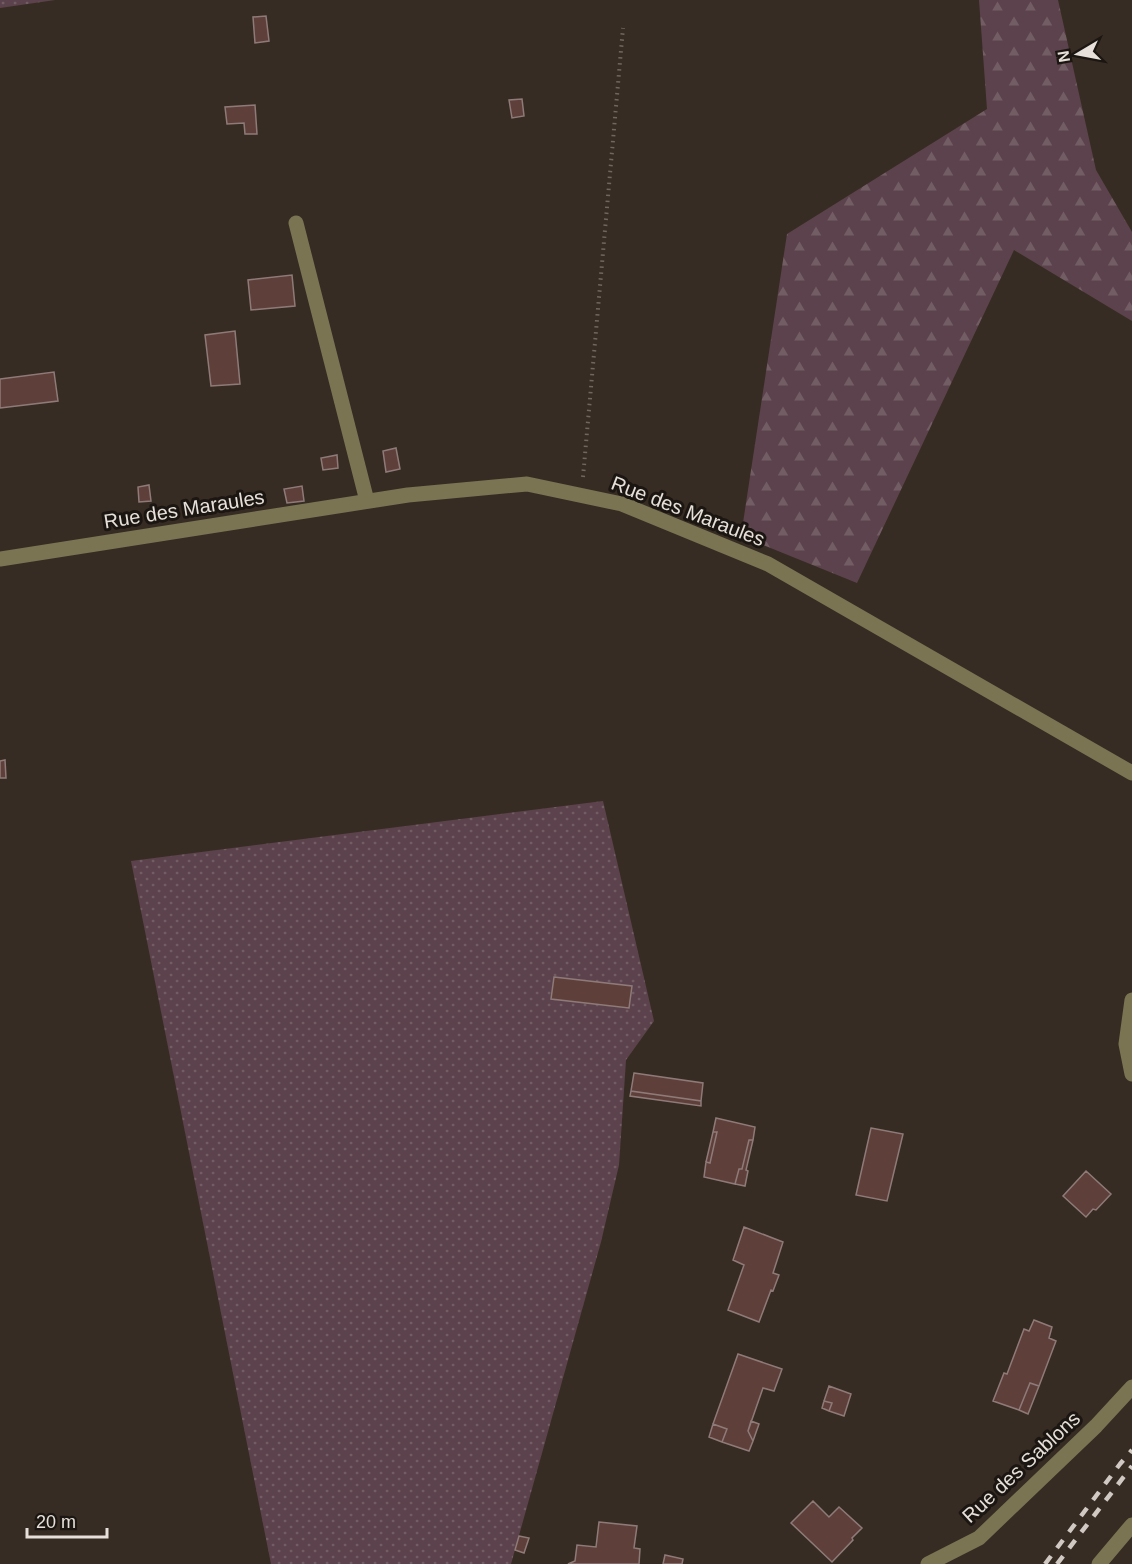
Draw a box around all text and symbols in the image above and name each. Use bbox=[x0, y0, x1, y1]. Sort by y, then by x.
north arrow bbox=[1048, 24, 1108, 84]
text: N bbox=[1054, 49, 1073, 64]
street label: Rue des Maraules bbox=[608, 472, 768, 550]
street label: Rue des Maraules bbox=[102, 485, 266, 533]
street label: Rue des Sablons bbox=[958, 1407, 1084, 1527]
scale bar bbox=[27, 1501, 106, 1539]
text: 20 m bbox=[36, 1512, 76, 1532]

